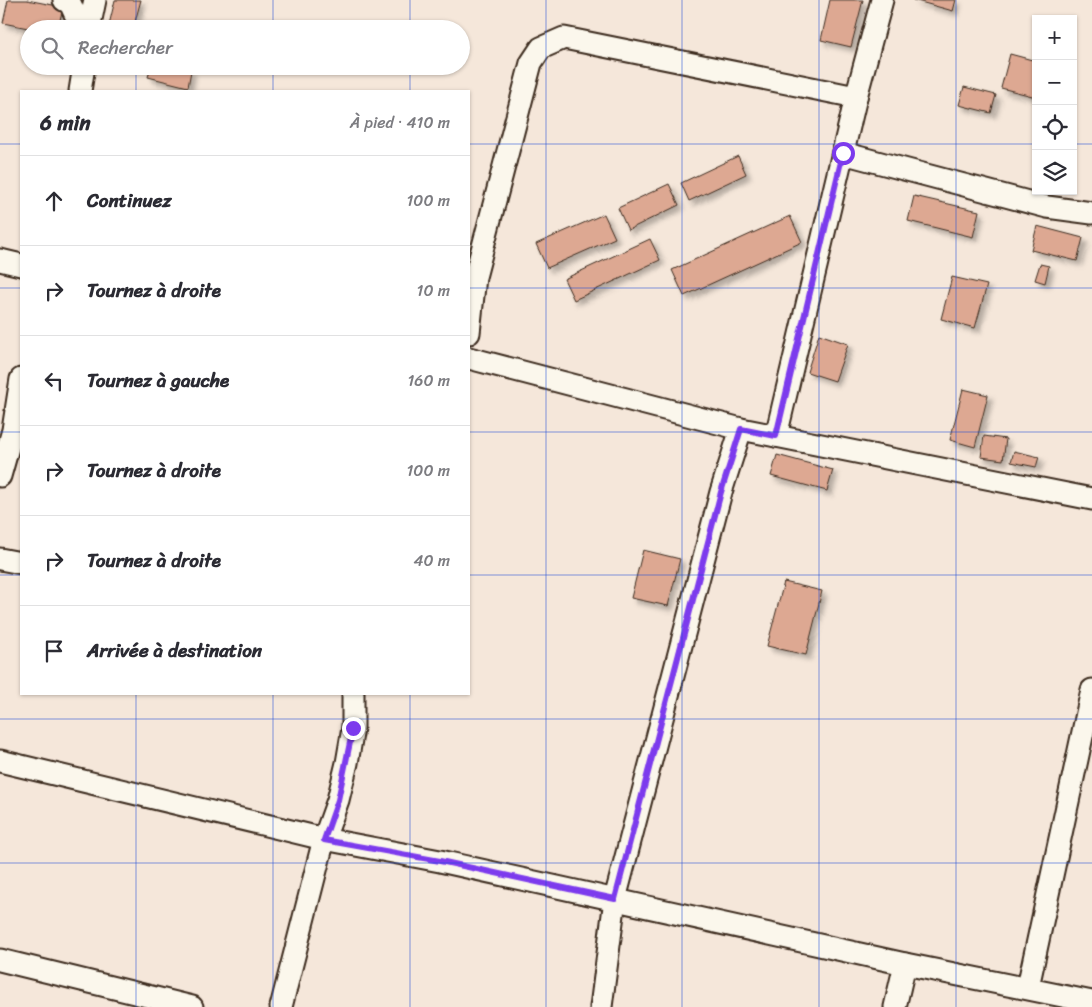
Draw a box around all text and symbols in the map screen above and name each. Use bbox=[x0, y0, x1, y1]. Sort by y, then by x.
map controls bbox=[1032, 15, 1077, 195]
button: + bbox=[1032, 15, 1077, 60]
search box bbox=[20, 20, 470, 75]
text: Rechercher bbox=[78, 31, 173, 64]
icon: search bbox=[38, 34, 66, 62]
button: − bbox=[1032, 60, 1077, 105]
text: 6 min bbox=[40, 104, 91, 142]
button: locate bbox=[1032, 105, 1077, 150]
text: À pied · 410 m bbox=[350, 108, 450, 137]
route start bbox=[832, 142, 855, 165]
button: layers bbox=[1032, 150, 1077, 195]
text: Continuez bbox=[87, 184, 172, 217]
text: 100 m bbox=[406, 186, 450, 215]
icon: ahead bbox=[40, 187, 68, 215]
text: Tournez à droite bbox=[87, 274, 221, 307]
text: 10 m bbox=[417, 276, 450, 305]
icon: right bbox=[40, 277, 68, 305]
text: Tournez à gauche bbox=[87, 364, 229, 397]
text: 160 m bbox=[407, 366, 450, 395]
icon: left bbox=[40, 367, 68, 395]
text: Tournez à droite bbox=[87, 454, 221, 487]
text: 100 m bbox=[406, 456, 450, 485]
icon: right bbox=[40, 457, 68, 485]
text: Tournez à droite bbox=[87, 544, 221, 577]
text: 40 m bbox=[413, 546, 450, 575]
icon: right bbox=[40, 547, 68, 575]
text: Arrivée à destination bbox=[87, 634, 262, 667]
icon: arrive bbox=[40, 637, 68, 665]
route end bbox=[342, 717, 365, 740]

